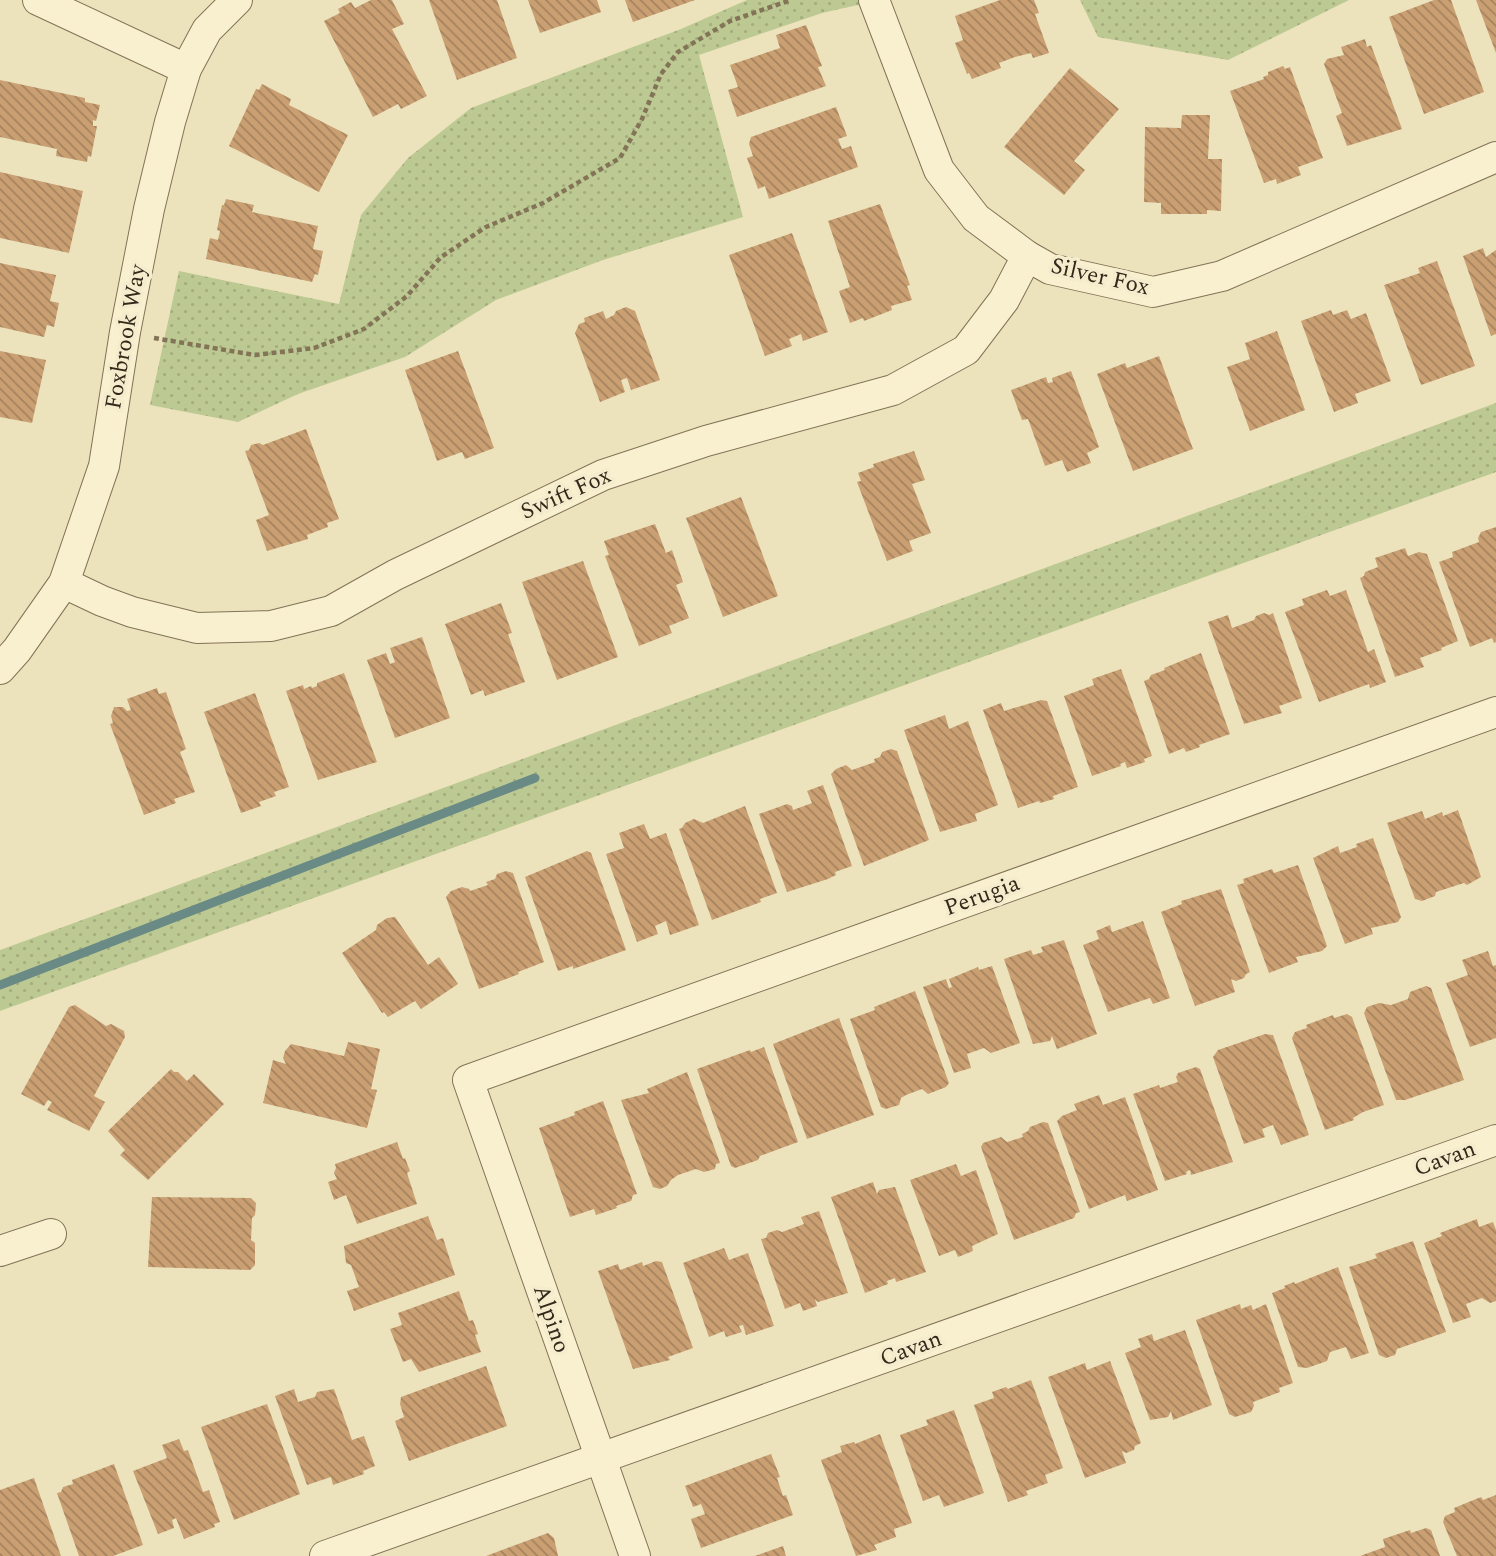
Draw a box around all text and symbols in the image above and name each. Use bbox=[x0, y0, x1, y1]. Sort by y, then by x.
street label: Silver Fox bbox=[1047, 249, 1153, 305]
street label: Foxbrook Way bbox=[96, 261, 156, 412]
street label: Swift Fox bbox=[515, 458, 617, 530]
street label: Perugia bbox=[939, 866, 1025, 926]
street label: Cavan bbox=[1409, 1132, 1481, 1186]
street label: Alpino bbox=[523, 1280, 579, 1358]
street label: Cavan bbox=[875, 1322, 947, 1376]

